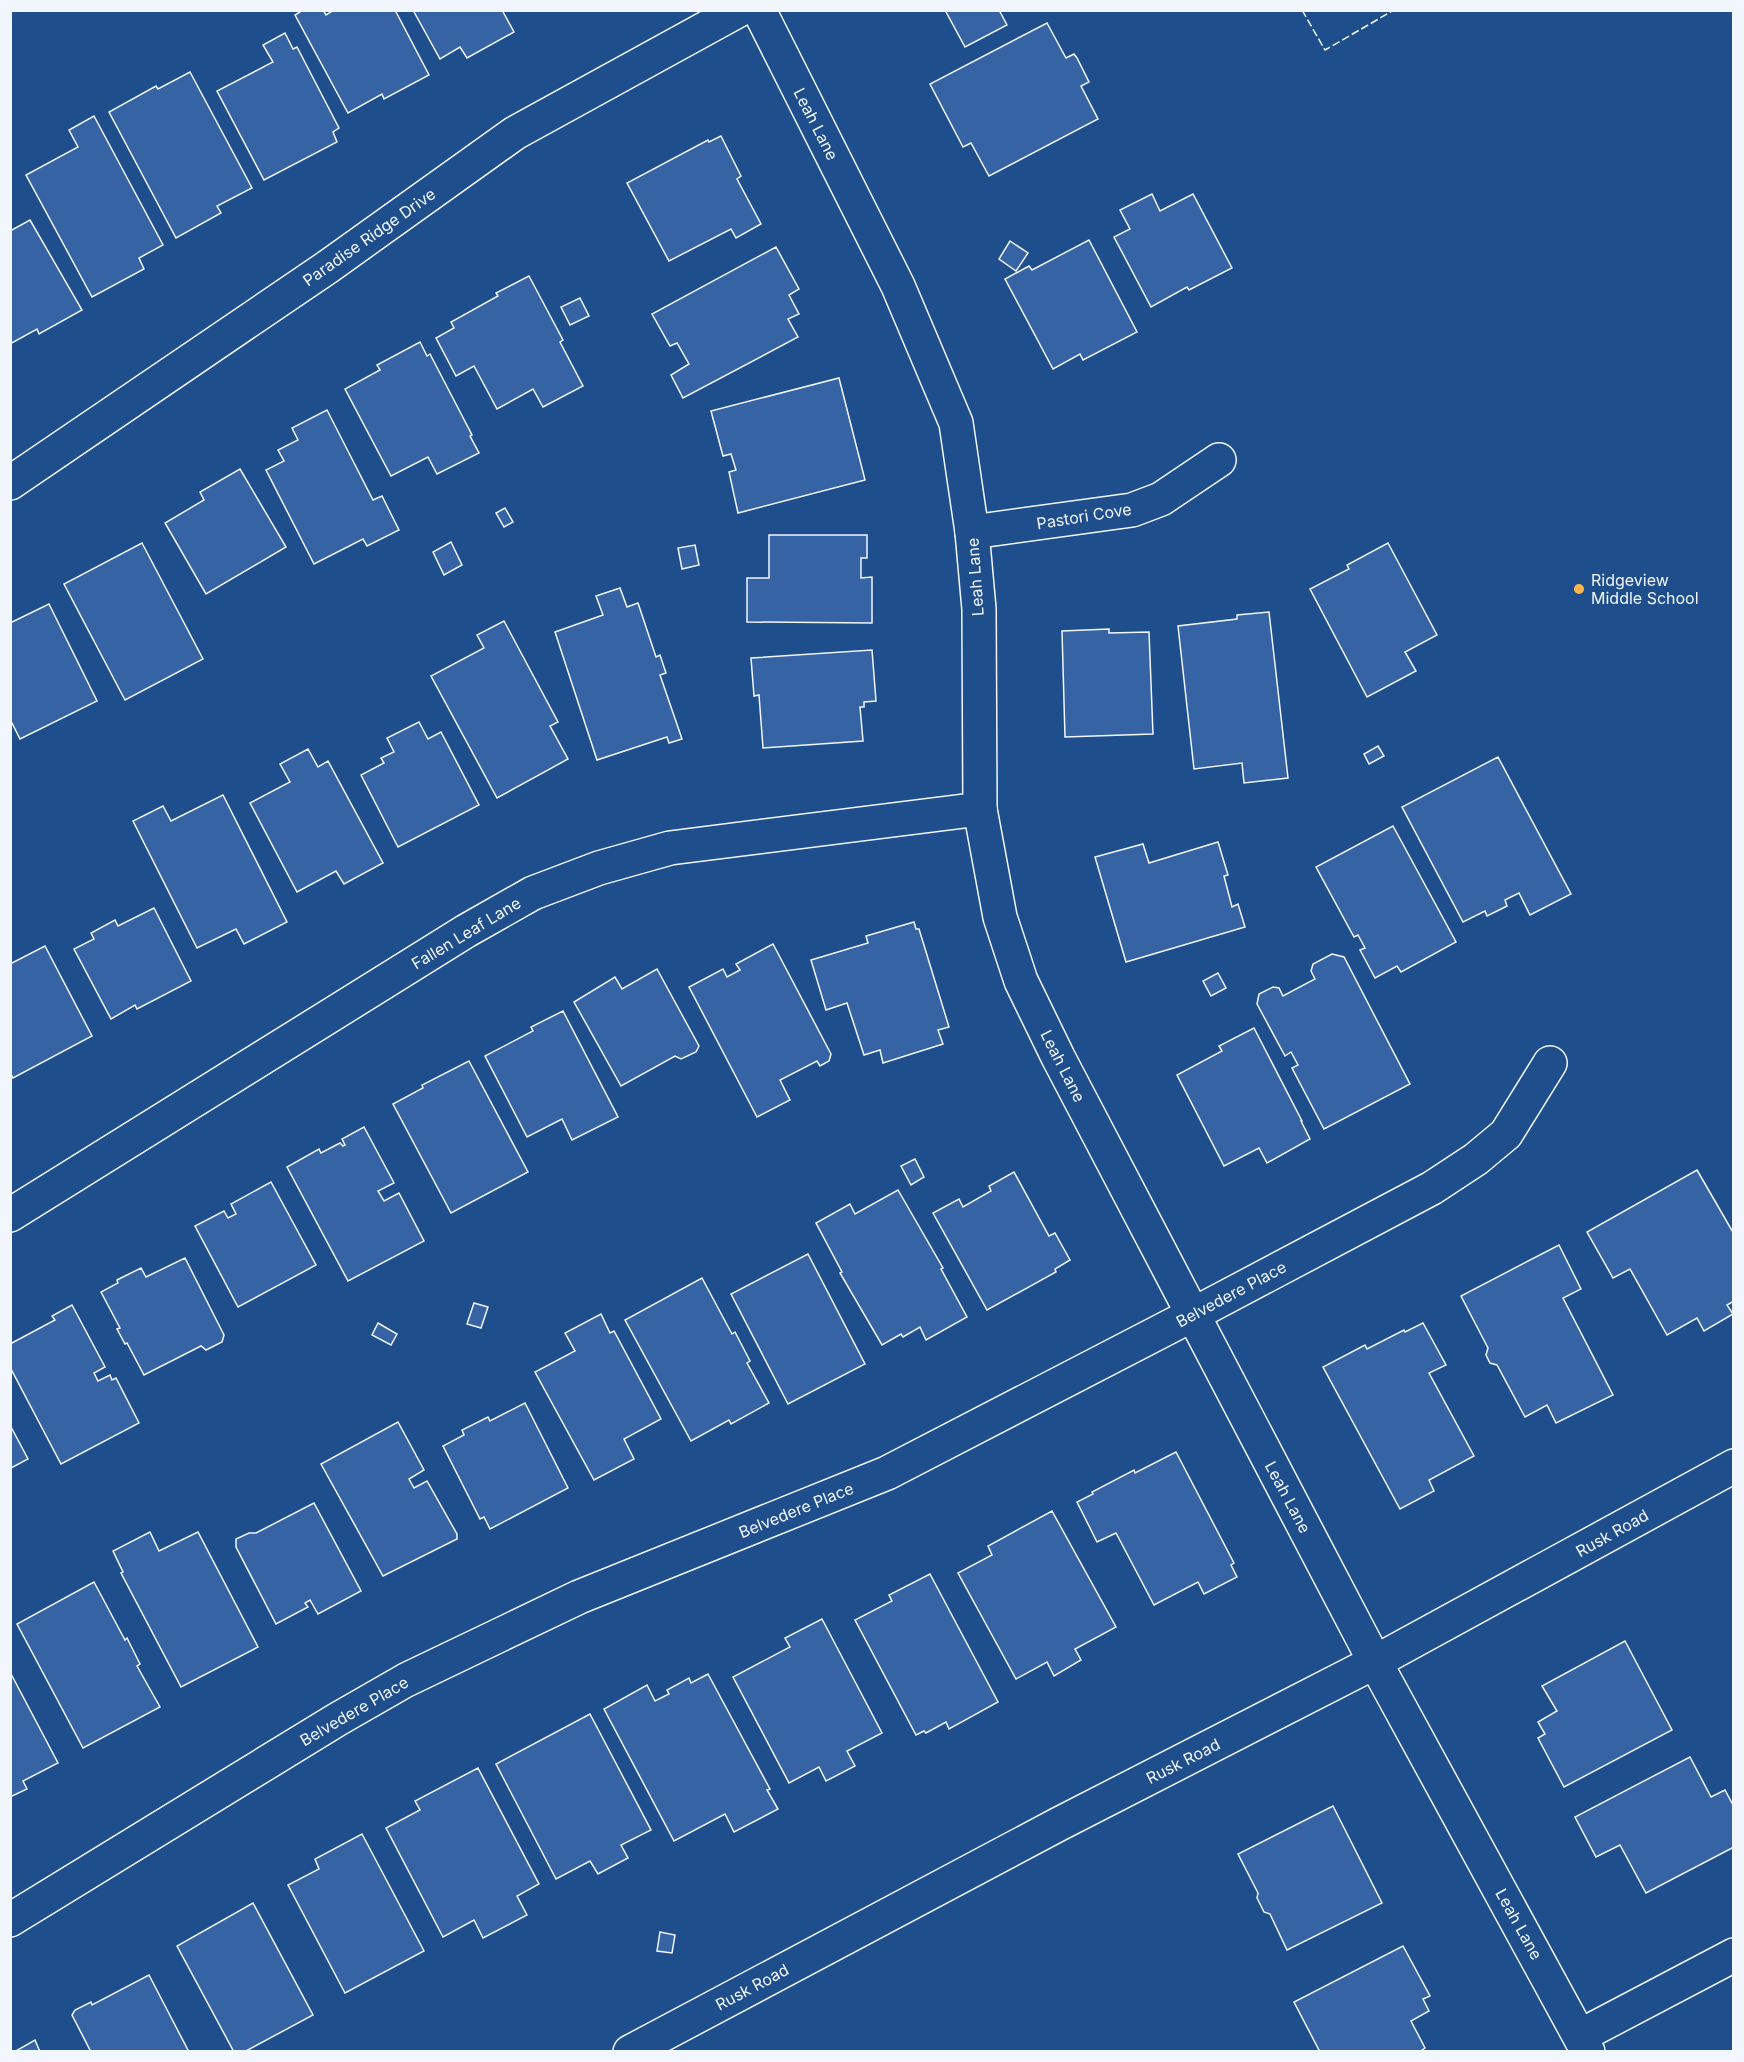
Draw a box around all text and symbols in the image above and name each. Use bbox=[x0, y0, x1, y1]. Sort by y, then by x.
street label: Leah Lane bbox=[789, 85, 843, 163]
street label: Paradise Ridge Drive bbox=[299, 184, 439, 290]
street label: Pastori Cove bbox=[1035, 499, 1133, 533]
street label: Leah Lane bbox=[962, 537, 988, 617]
place label: Ridgeview Middle School bbox=[1591, 570, 1699, 608]
marker: Ridgeview Middle School bbox=[1572, 582, 1586, 596]
street label: Fallen Leaf Lane bbox=[408, 893, 524, 973]
street label: Leah Lane bbox=[1036, 1027, 1090, 1105]
street label: Belvedere Place bbox=[1172, 1257, 1290, 1331]
street label: Leah Lane bbox=[1261, 1458, 1315, 1536]
street label: Belvedere Place bbox=[736, 1478, 856, 1542]
street label: Rusk Road bbox=[1572, 1505, 1652, 1561]
street label: Belvedere Place bbox=[296, 1672, 412, 1750]
street label: Rusk Road bbox=[1143, 1734, 1223, 1788]
street label: Leah Lane bbox=[1491, 1885, 1547, 1963]
street label: Rusk Road bbox=[712, 1959, 792, 2015]

